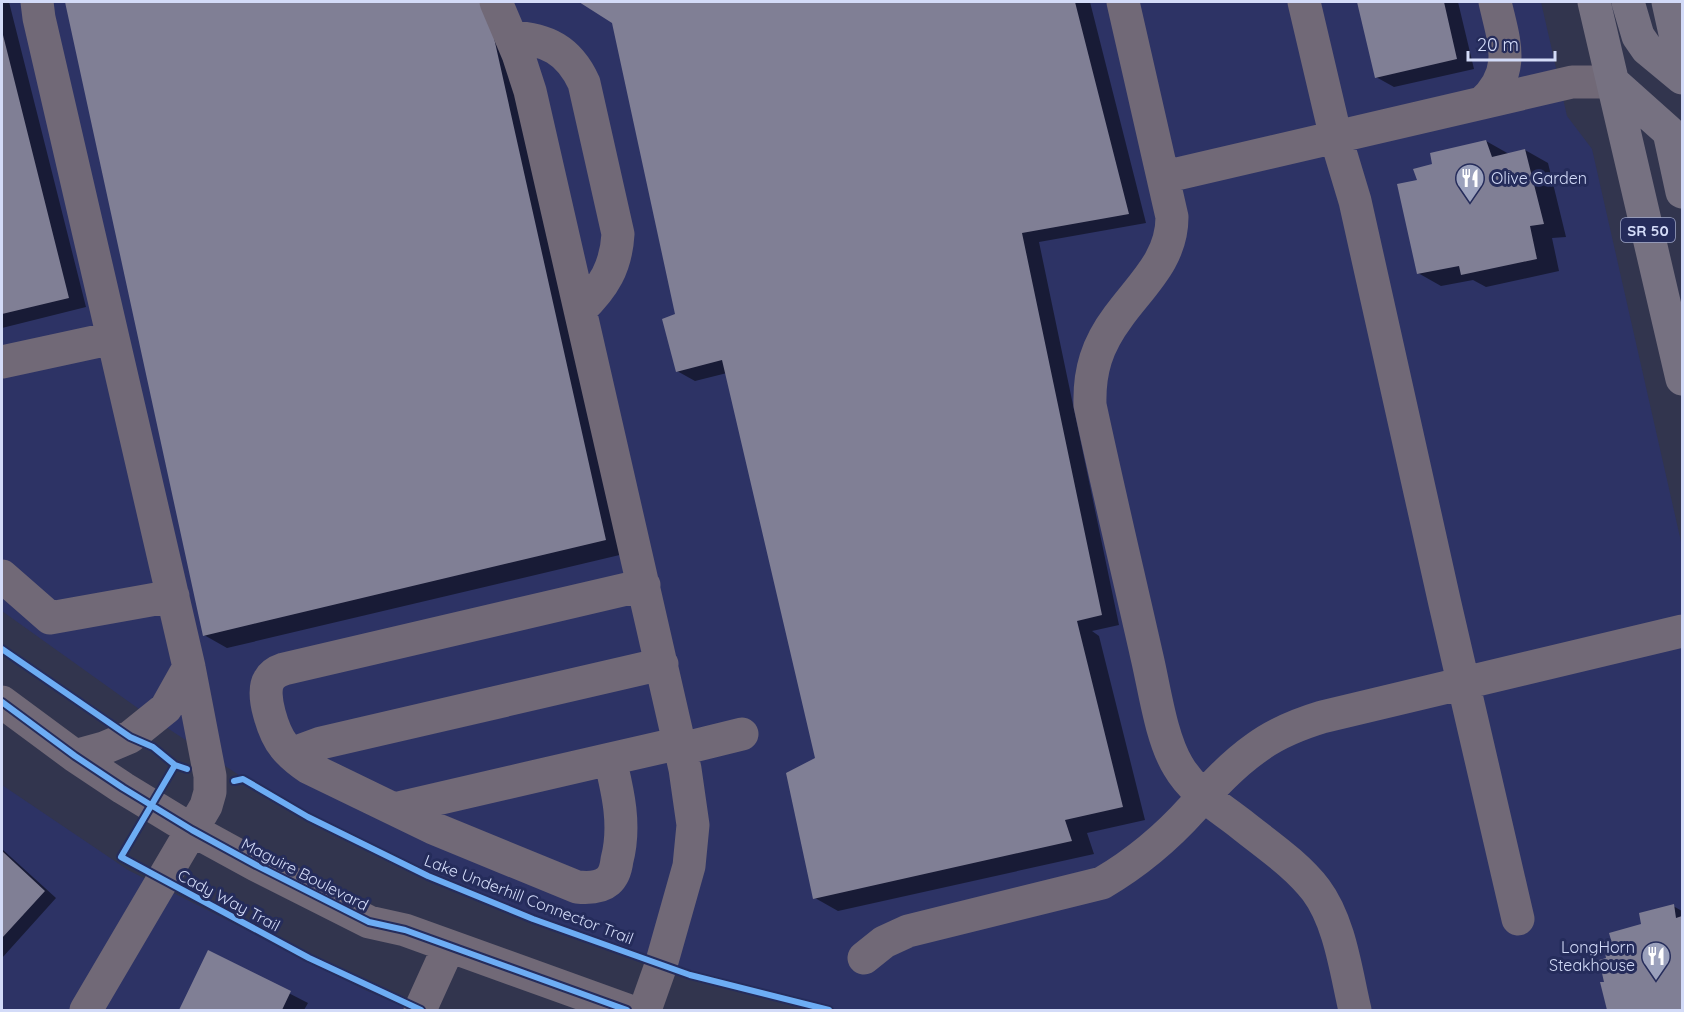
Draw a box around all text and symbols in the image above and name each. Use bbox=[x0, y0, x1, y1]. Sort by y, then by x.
scale bar bbox=[1468, 24, 1555, 62]
text: 20 m bbox=[1477, 33, 1519, 56]
restaurant icon: Olive Garden bbox=[1454, 162, 1486, 204]
place label: Olive Garden bbox=[1491, 168, 1587, 188]
road number: SR 50 bbox=[1621, 218, 1675, 242]
street label: Maguire Boulevard bbox=[238, 833, 372, 915]
street label: Lake Underhill Connector Trail bbox=[422, 850, 636, 948]
street label: Cady Way Trail bbox=[174, 865, 284, 935]
place label: LongHorn Steakhouse bbox=[1549, 937, 1635, 975]
restaurant icon: LongHorn Steakhouse bbox=[1640, 940, 1672, 982]

